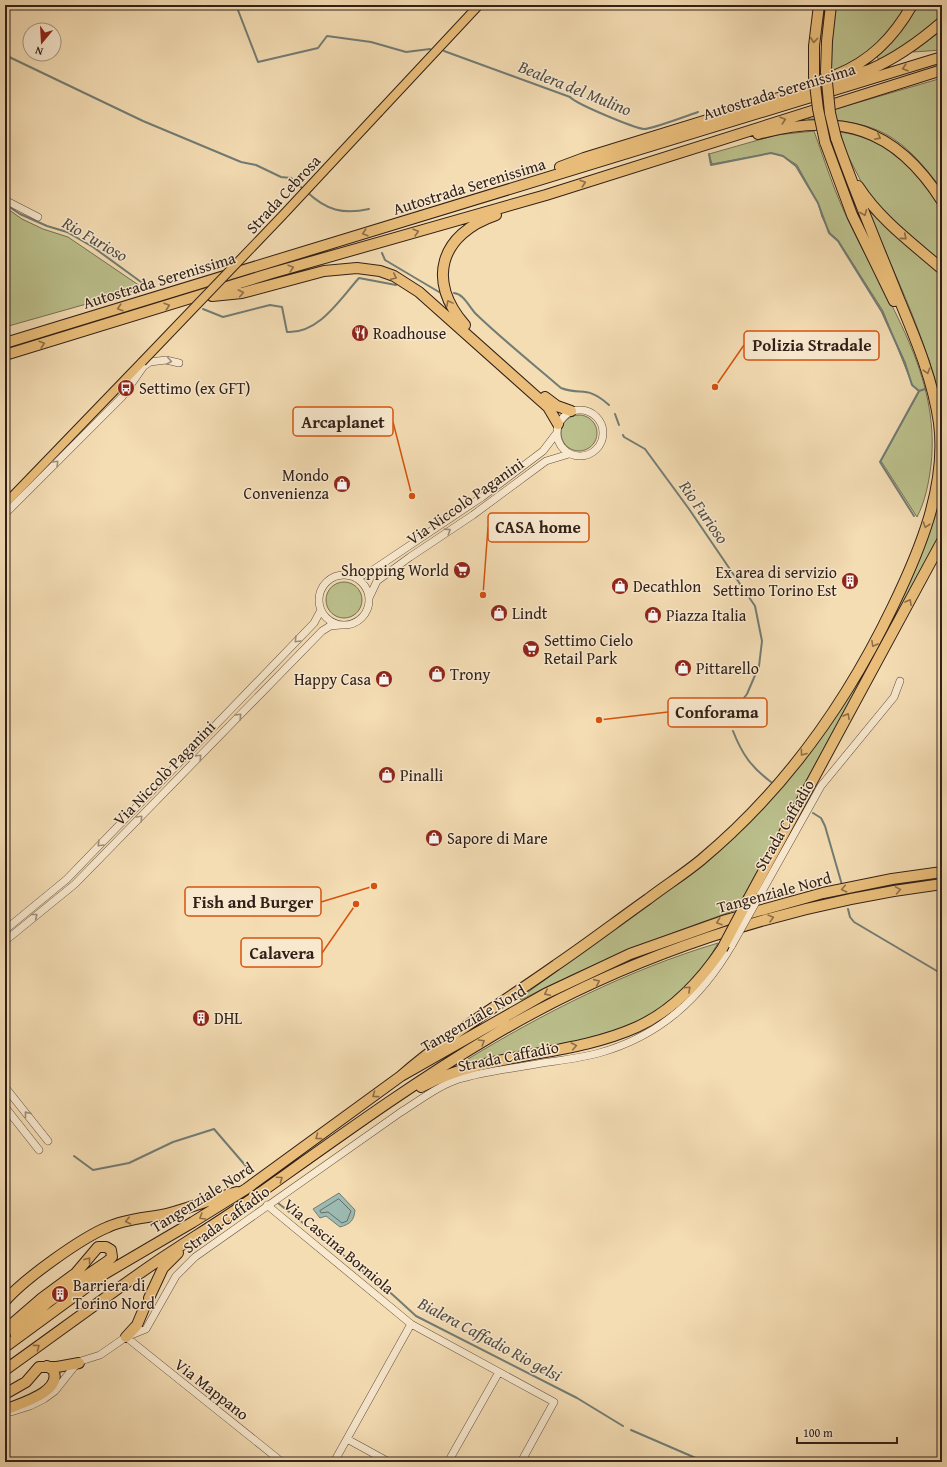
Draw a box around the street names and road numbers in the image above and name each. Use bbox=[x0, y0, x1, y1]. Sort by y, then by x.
street label: Autostrada Serenissima bbox=[700, 56, 859, 126]
street label: Strada Cebrosa bbox=[240, 149, 326, 239]
street label: Autostrada Serenissima bbox=[390, 151, 549, 221]
street label: Autostrada Serenissima bbox=[80, 245, 239, 315]
street label: Via Niccolò Paganini bbox=[402, 451, 529, 550]
street label: Via Niccolò Paganini bbox=[107, 715, 221, 831]
street label: Strada Caffadio bbox=[748, 775, 820, 875]
street label: Tangenziale Nord bbox=[714, 865, 834, 919]
street label: Tangenziale Nord bbox=[416, 978, 530, 1058]
street label: Strada Caffadio bbox=[455, 1034, 561, 1078]
street label: Tangenziale Nord bbox=[146, 1155, 259, 1238]
street label: Strada Caffadio bbox=[178, 1179, 274, 1259]
street label: Via Cascina Borniola bbox=[278, 1193, 400, 1300]
street label: Via Mappano bbox=[170, 1352, 254, 1426]

